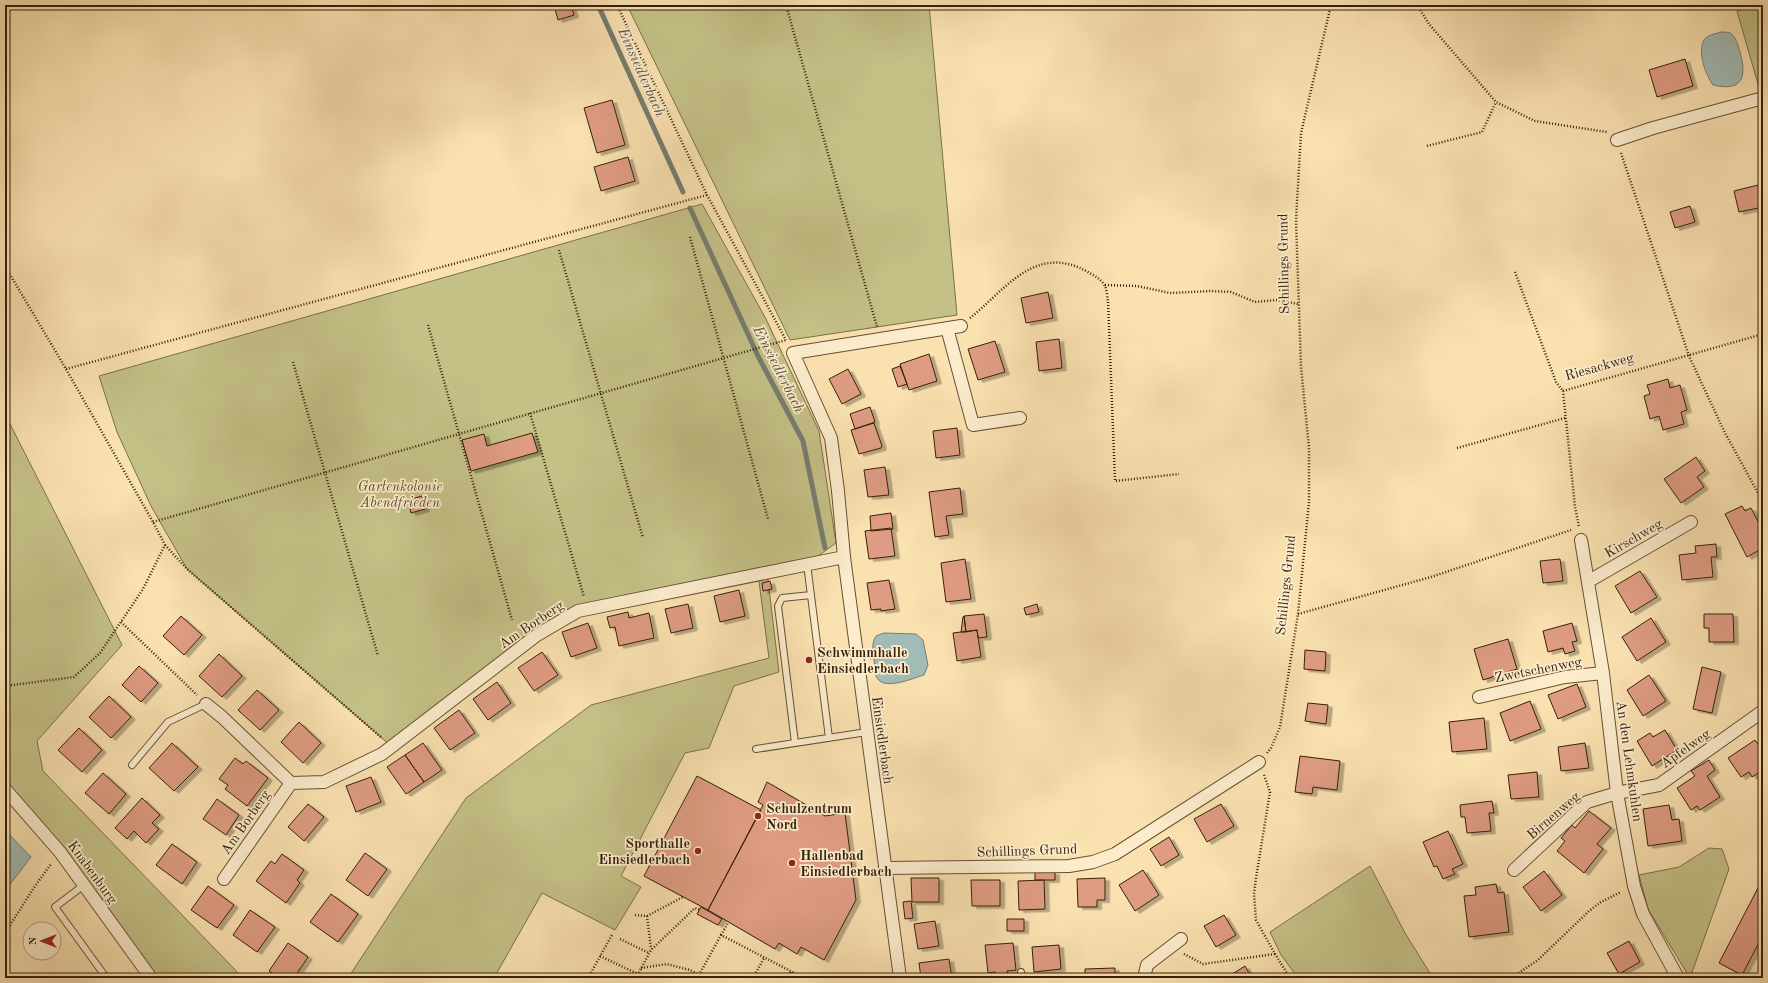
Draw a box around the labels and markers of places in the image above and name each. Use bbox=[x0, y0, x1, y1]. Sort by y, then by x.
place label: Schwimmhalle Einsiedlerbach bbox=[817, 646, 909, 676]
marker: Schwimmhalle Einsiedlerbach bbox=[804, 655, 814, 665]
place label: Schulzentrum Nord bbox=[766, 802, 852, 832]
marker: Schulzentrum Nord bbox=[753, 811, 763, 821]
place label: Sporthalle Einsiedlerbach bbox=[598, 837, 690, 867]
marker: Sporthalle Einsiedlerbach bbox=[693, 846, 703, 856]
place label: Hallenbad Einsiedlerbach bbox=[800, 849, 892, 879]
marker: Hallenbad Einsiedlerbach bbox=[787, 858, 797, 868]

